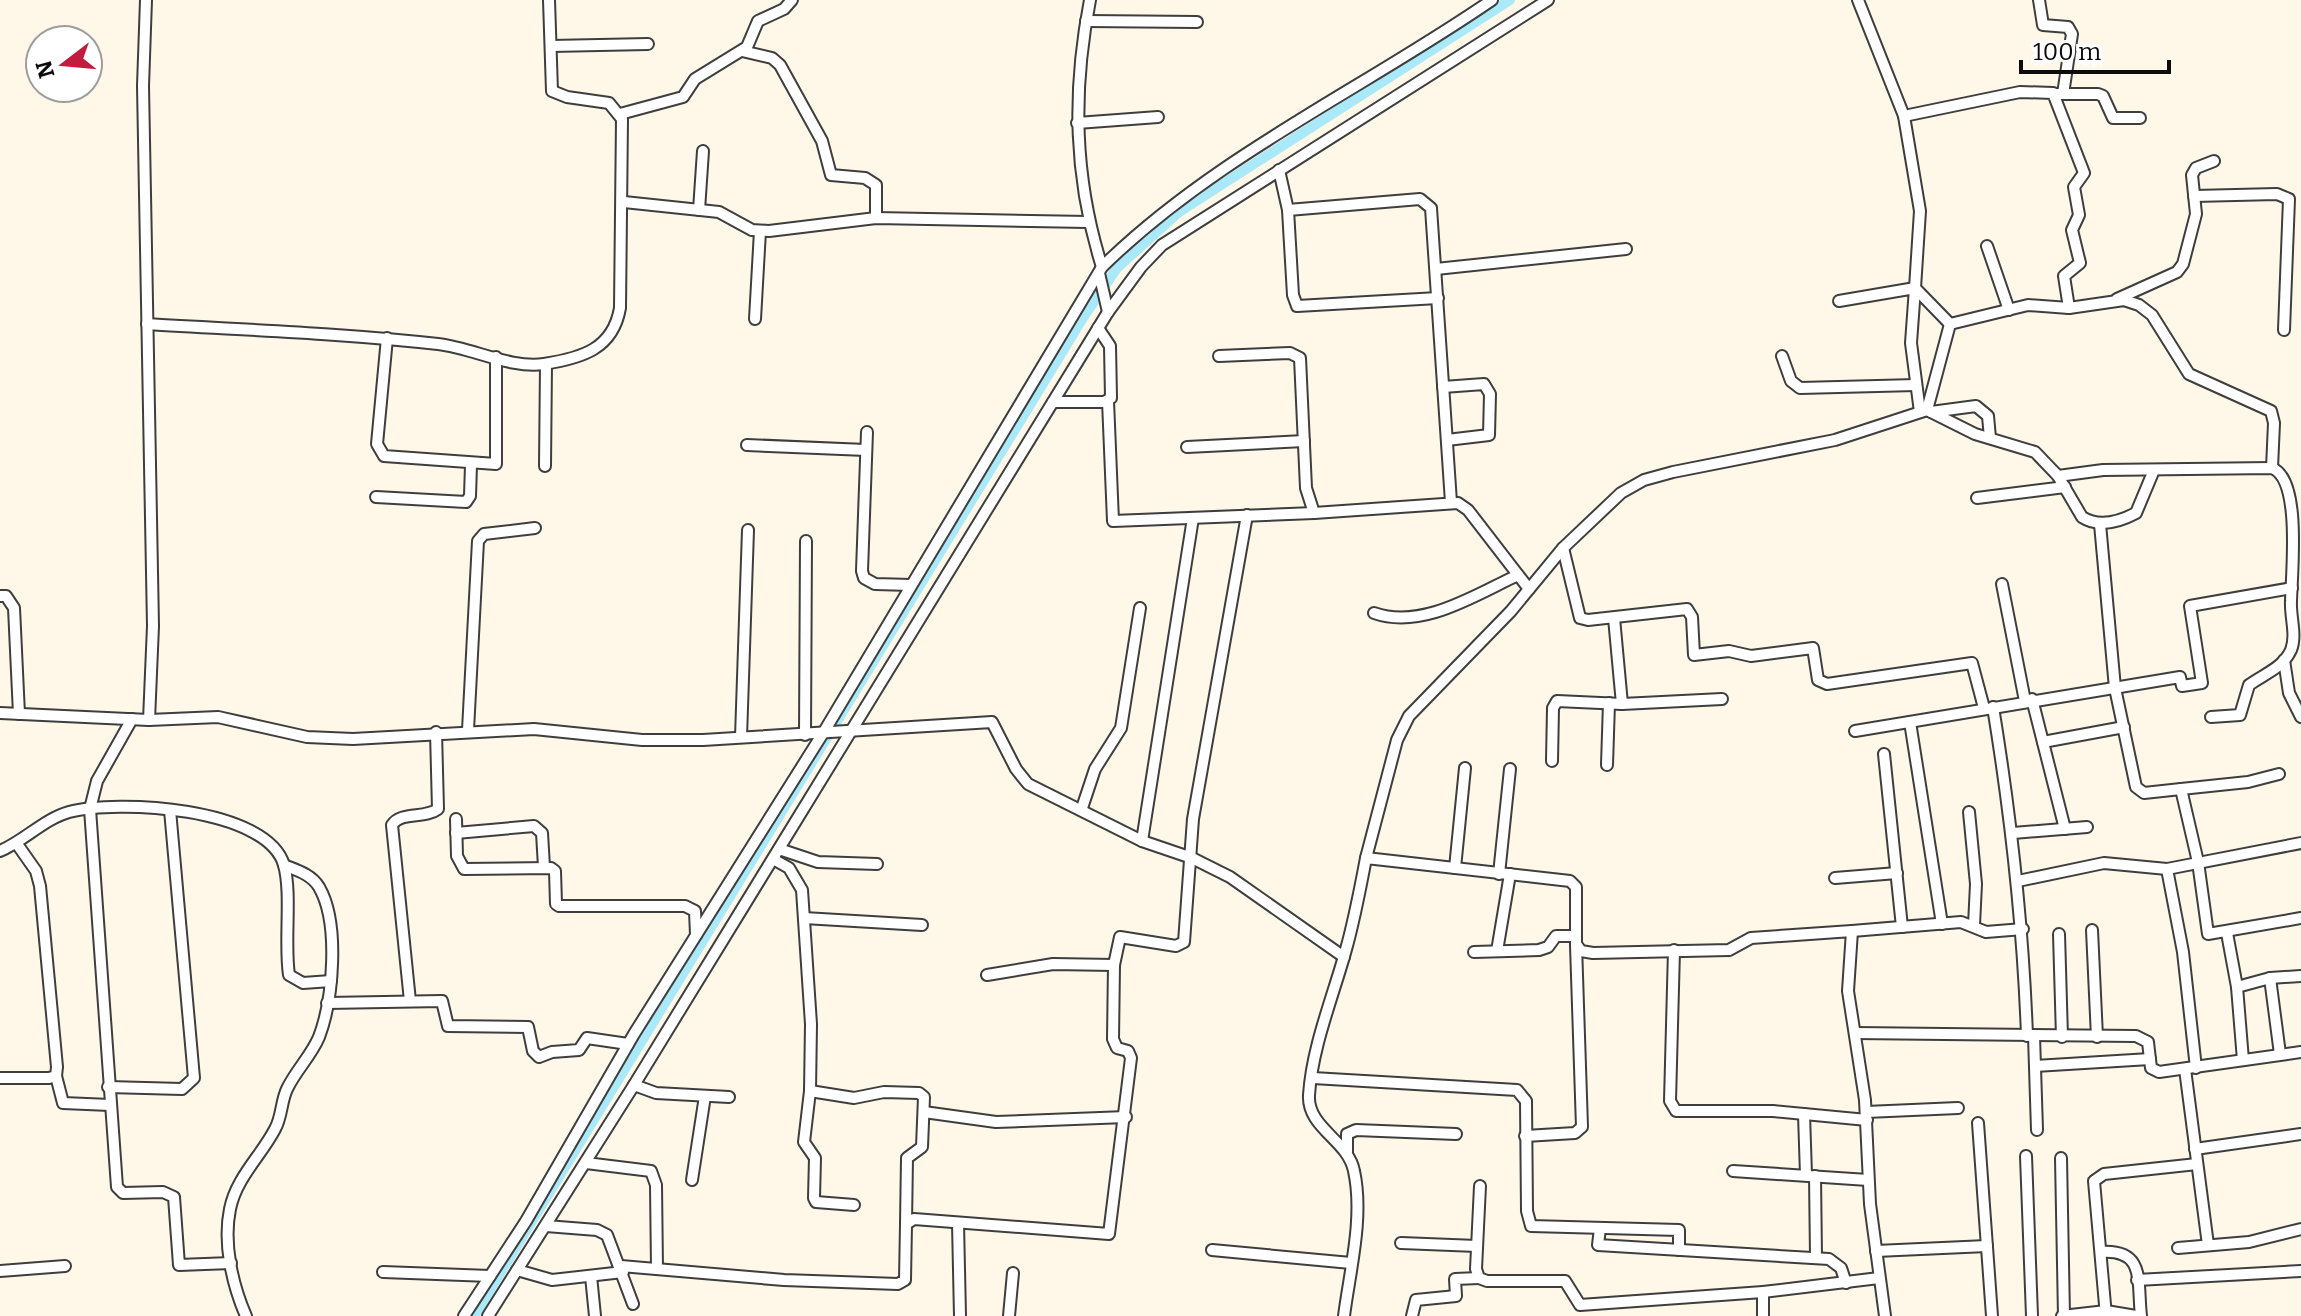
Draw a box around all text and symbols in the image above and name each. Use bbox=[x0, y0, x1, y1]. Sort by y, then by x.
north arrow bbox=[24, 24, 104, 104]
scale bar bbox=[2021, 24, 2169, 74]
text: 100 m bbox=[2033, 38, 2101, 66]
text: N bbox=[30, 57, 61, 81]

